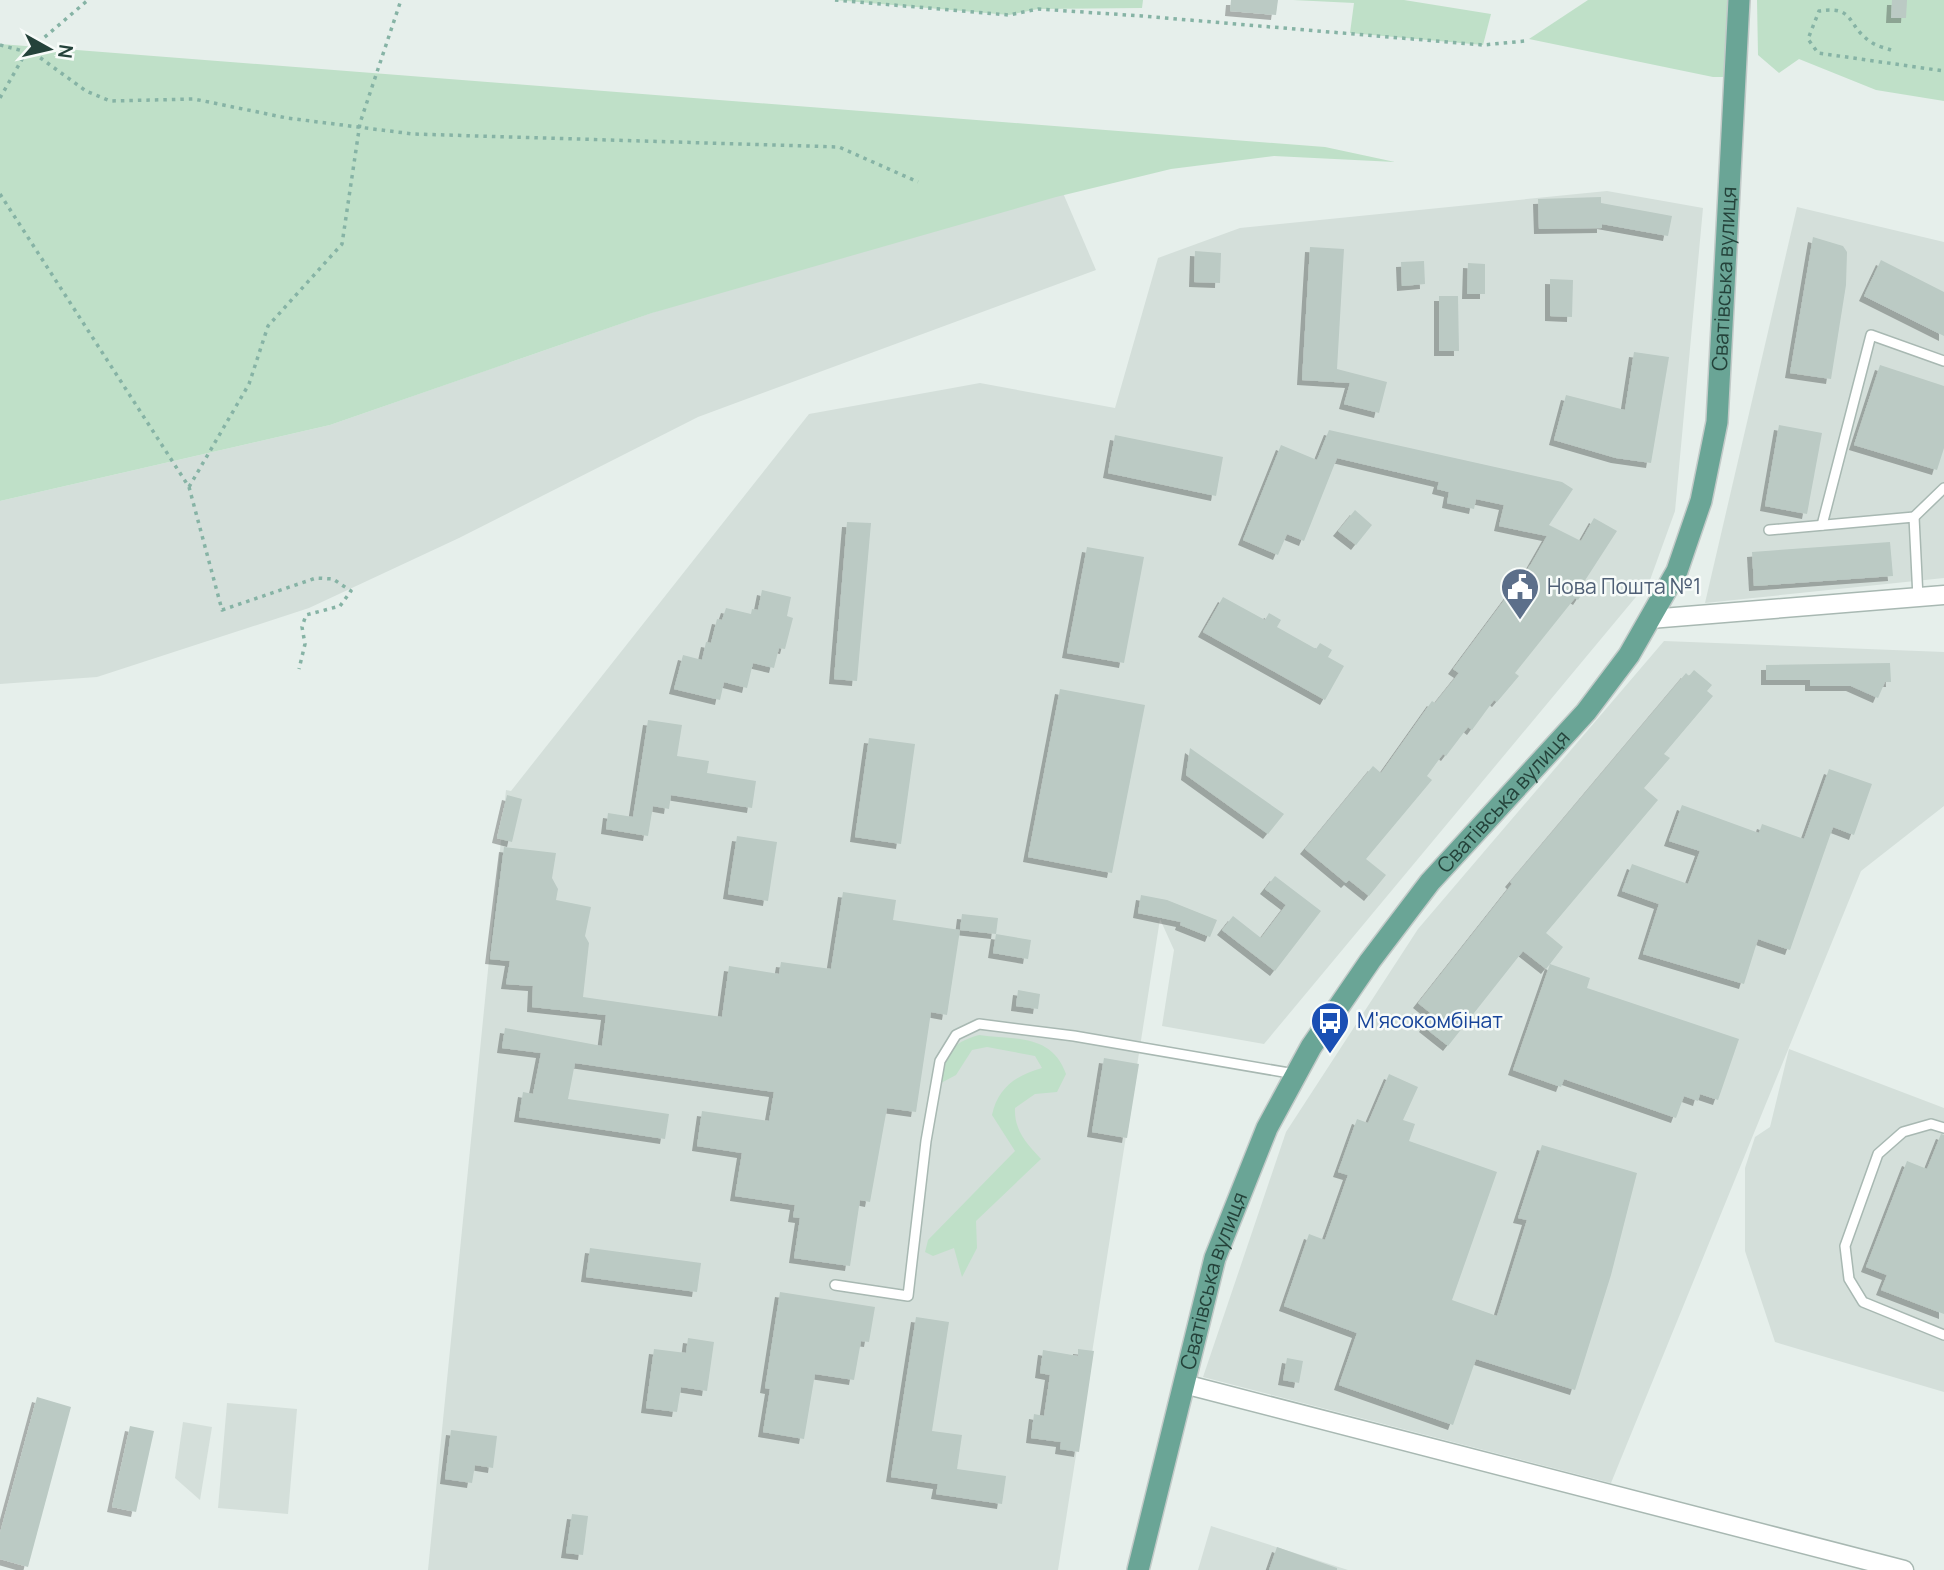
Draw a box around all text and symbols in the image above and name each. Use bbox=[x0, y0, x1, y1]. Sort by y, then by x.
north arrow bbox=[14, 14, 84, 84]
text: N bbox=[52, 43, 80, 60]
street label: Сватівська вулиця bbox=[1705, 186, 1742, 372]
public building icon: Нова Пошта №1 bbox=[1499, 566, 1541, 621]
place label: Нова Пошта №1 bbox=[1547, 572, 1701, 600]
street label: Сватівська вулиця bbox=[1430, 724, 1576, 878]
bus stop icon: М'ясокомбінат bbox=[1309, 1000, 1351, 1055]
place label: М'ясокомбінат bbox=[1357, 1006, 1503, 1034]
street label: Сватівська вулиця bbox=[1173, 1188, 1253, 1372]

